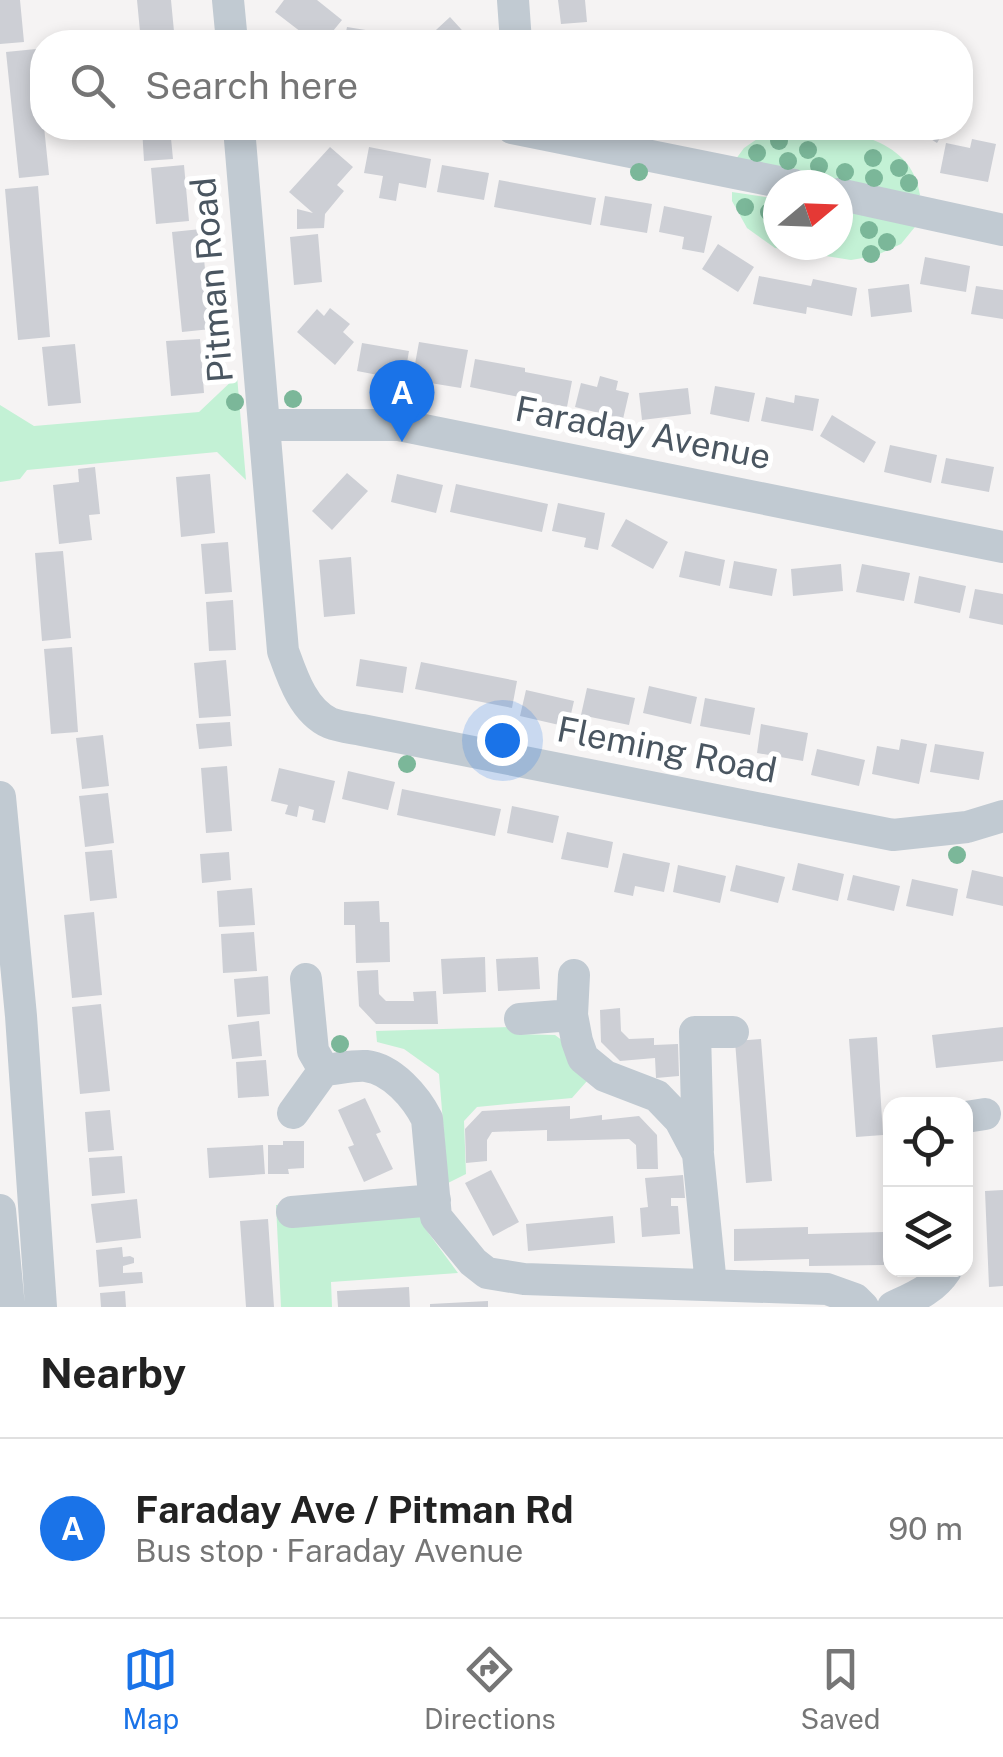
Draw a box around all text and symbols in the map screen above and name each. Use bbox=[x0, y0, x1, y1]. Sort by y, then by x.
search box bbox=[30, 30, 973, 140]
icon: search bbox=[65, 58, 120, 113]
text: Search here bbox=[145, 63, 358, 108]
north arrow bbox=[763, 170, 853, 260]
street label: Pitman Road bbox=[182, 176, 241, 384]
pin: A bbox=[370, 360, 434, 442]
street label: Faraday Avenue bbox=[512, 388, 774, 477]
street label: Fleming Road bbox=[554, 708, 780, 791]
your location bbox=[477, 715, 528, 766]
map controls bbox=[883, 1097, 973, 1277]
button: locate bbox=[883, 1097, 973, 1187]
button: layers bbox=[883, 1187, 973, 1277]
text: Nearby bbox=[40, 1348, 186, 1397]
text: Faraday Ave / Pitman Rd bbox=[135, 1487, 574, 1532]
text: A bbox=[61, 1510, 84, 1547]
text: 90 m bbox=[888, 1510, 963, 1547]
text: Bus stop · Faraday Avenue bbox=[135, 1532, 523, 1569]
tab: Map bbox=[122, 1642, 179, 1735]
tab: Directions bbox=[424, 1642, 556, 1735]
tab: Saved bbox=[800, 1642, 881, 1735]

